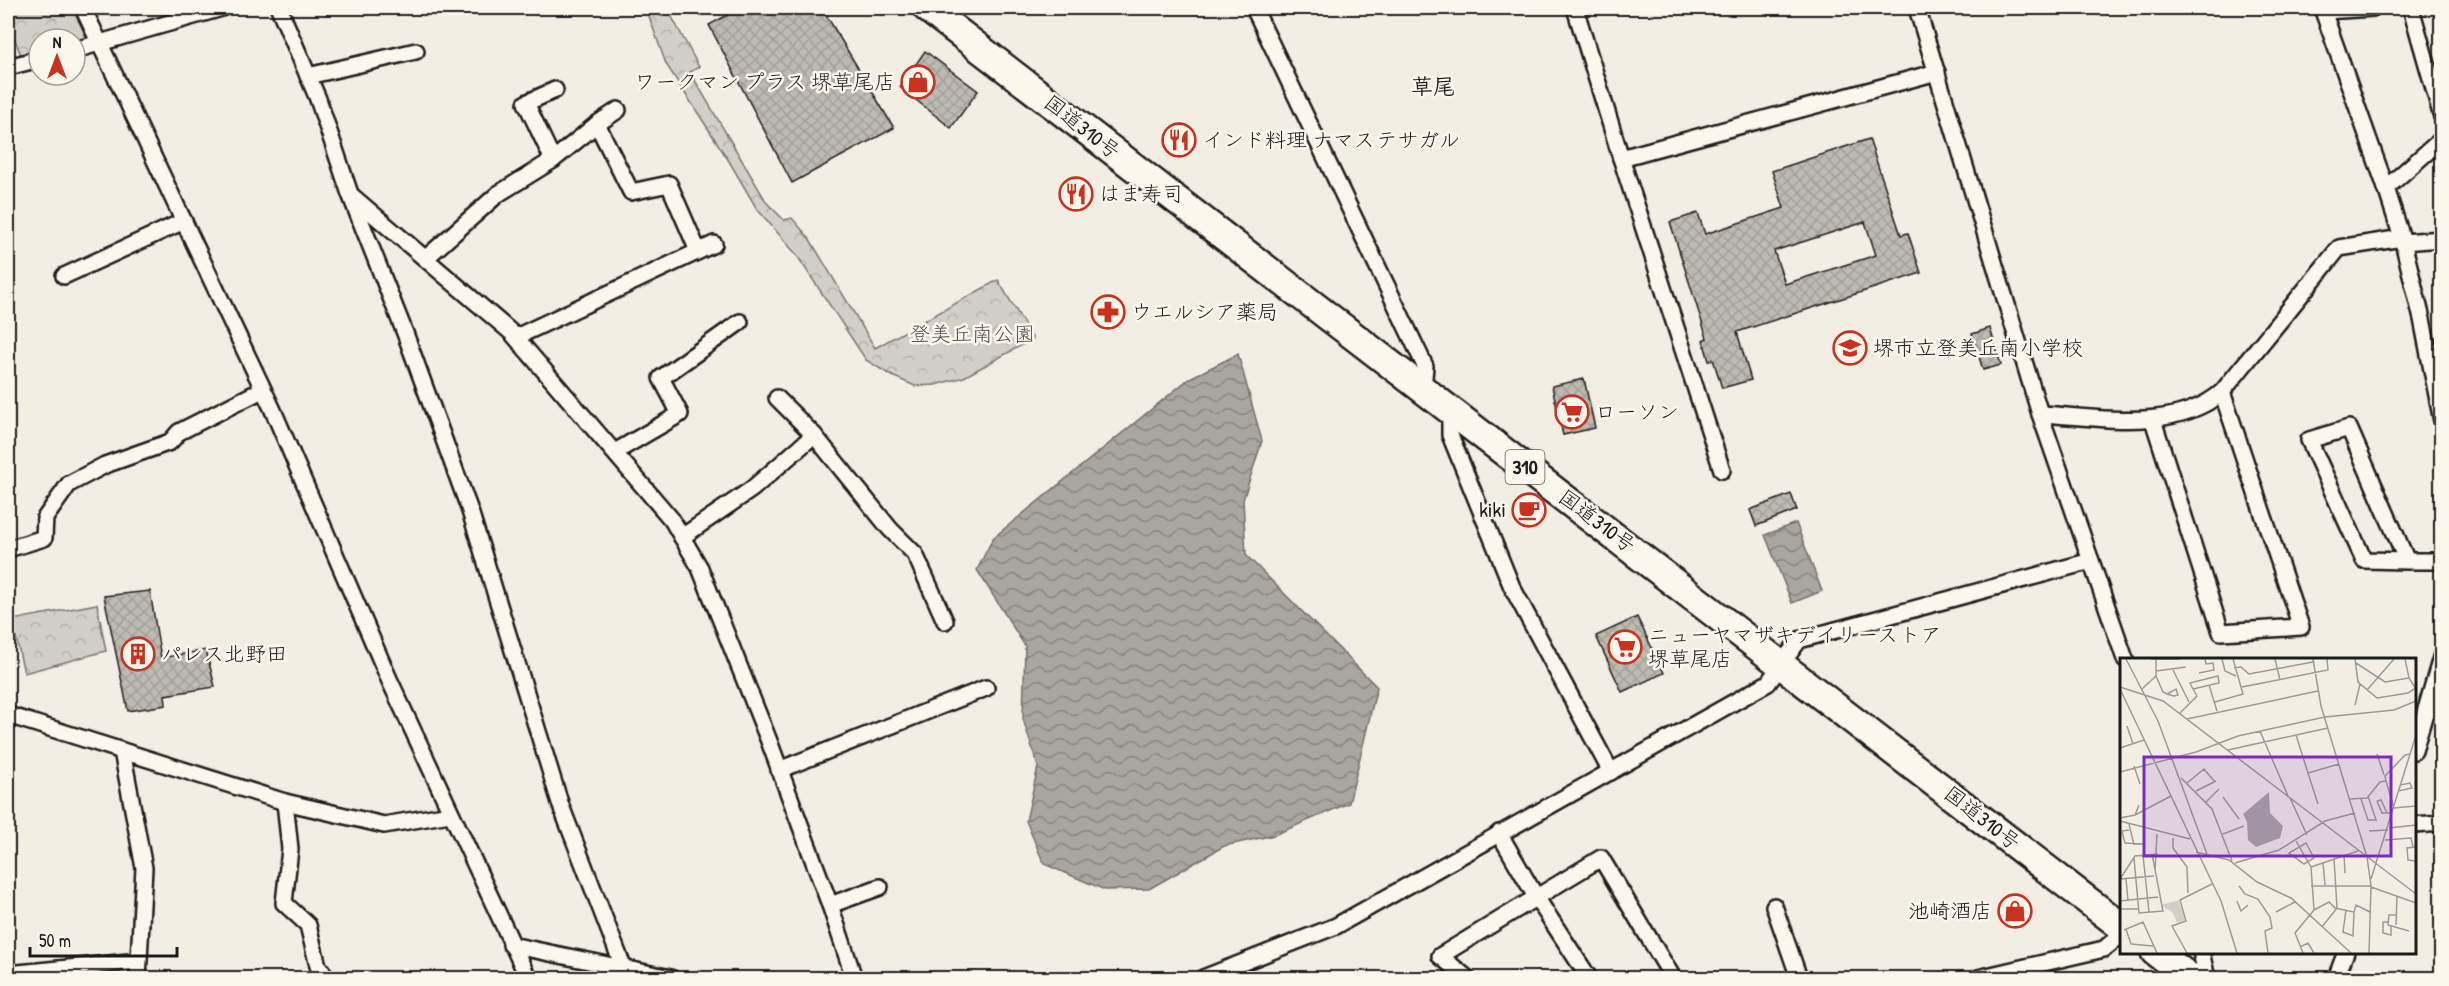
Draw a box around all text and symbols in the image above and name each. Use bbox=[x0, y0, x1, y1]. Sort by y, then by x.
north arrow bbox=[27, 27, 87, 87]
text: N bbox=[53, 31, 62, 53]
shop icon: ワークマン プラス 堺草尾店 bbox=[900, 64, 936, 100]
place label: ワークマン プラス 堺草尾店 bbox=[634, 67, 895, 96]
district label: 草尾 bbox=[1411, 71, 1455, 101]
street label: 国道310号 bbox=[1038, 88, 1126, 166]
restaurant icon: インド料理 ナマステサガル bbox=[1161, 122, 1197, 158]
place label: インド料理 ナマステサガル bbox=[1202, 125, 1460, 154]
restaurant icon: はま寿司 bbox=[1058, 176, 1094, 212]
place label: はま寿司 bbox=[1099, 179, 1183, 208]
pharmacy icon: ウエルシア薬局 bbox=[1090, 294, 1126, 330]
place label: ウエルシア薬局 bbox=[1131, 297, 1278, 326]
park label: 登美丘南公園 bbox=[909, 319, 1035, 348]
school or university icon: 堺市立登美丘南小学校 bbox=[1832, 330, 1868, 366]
place label: 堺市立登美丘南小学校 bbox=[1873, 333, 2083, 362]
supermarket icon: ローソン bbox=[1554, 394, 1590, 430]
place label: ローソン bbox=[1595, 397, 1679, 426]
road number: 310 bbox=[1506, 450, 1544, 484]
street label: 国道310号 bbox=[1553, 482, 1642, 559]
cafe icon: kiki bbox=[1511, 492, 1547, 528]
place label: kiki bbox=[1479, 495, 1506, 524]
place label: ニューヤマザキデイリーストア 堺草尾店 bbox=[1648, 620, 1942, 673]
supermarket icon: ニューヤマザキデイリーストア 堺草尾店 bbox=[1607, 629, 1643, 665]
building icon: パレス北野田 bbox=[120, 636, 156, 672]
place label: パレス北野田 bbox=[161, 639, 287, 668]
inset map bbox=[2120, 658, 2416, 953]
street label: 国道310号 bbox=[1938, 779, 2026, 857]
shop icon: 池崎酒店 bbox=[1997, 893, 2033, 929]
place label: 池崎酒店 bbox=[1908, 896, 1992, 925]
scale bar bbox=[30, 920, 177, 958]
text: 50 m bbox=[39, 928, 71, 953]

